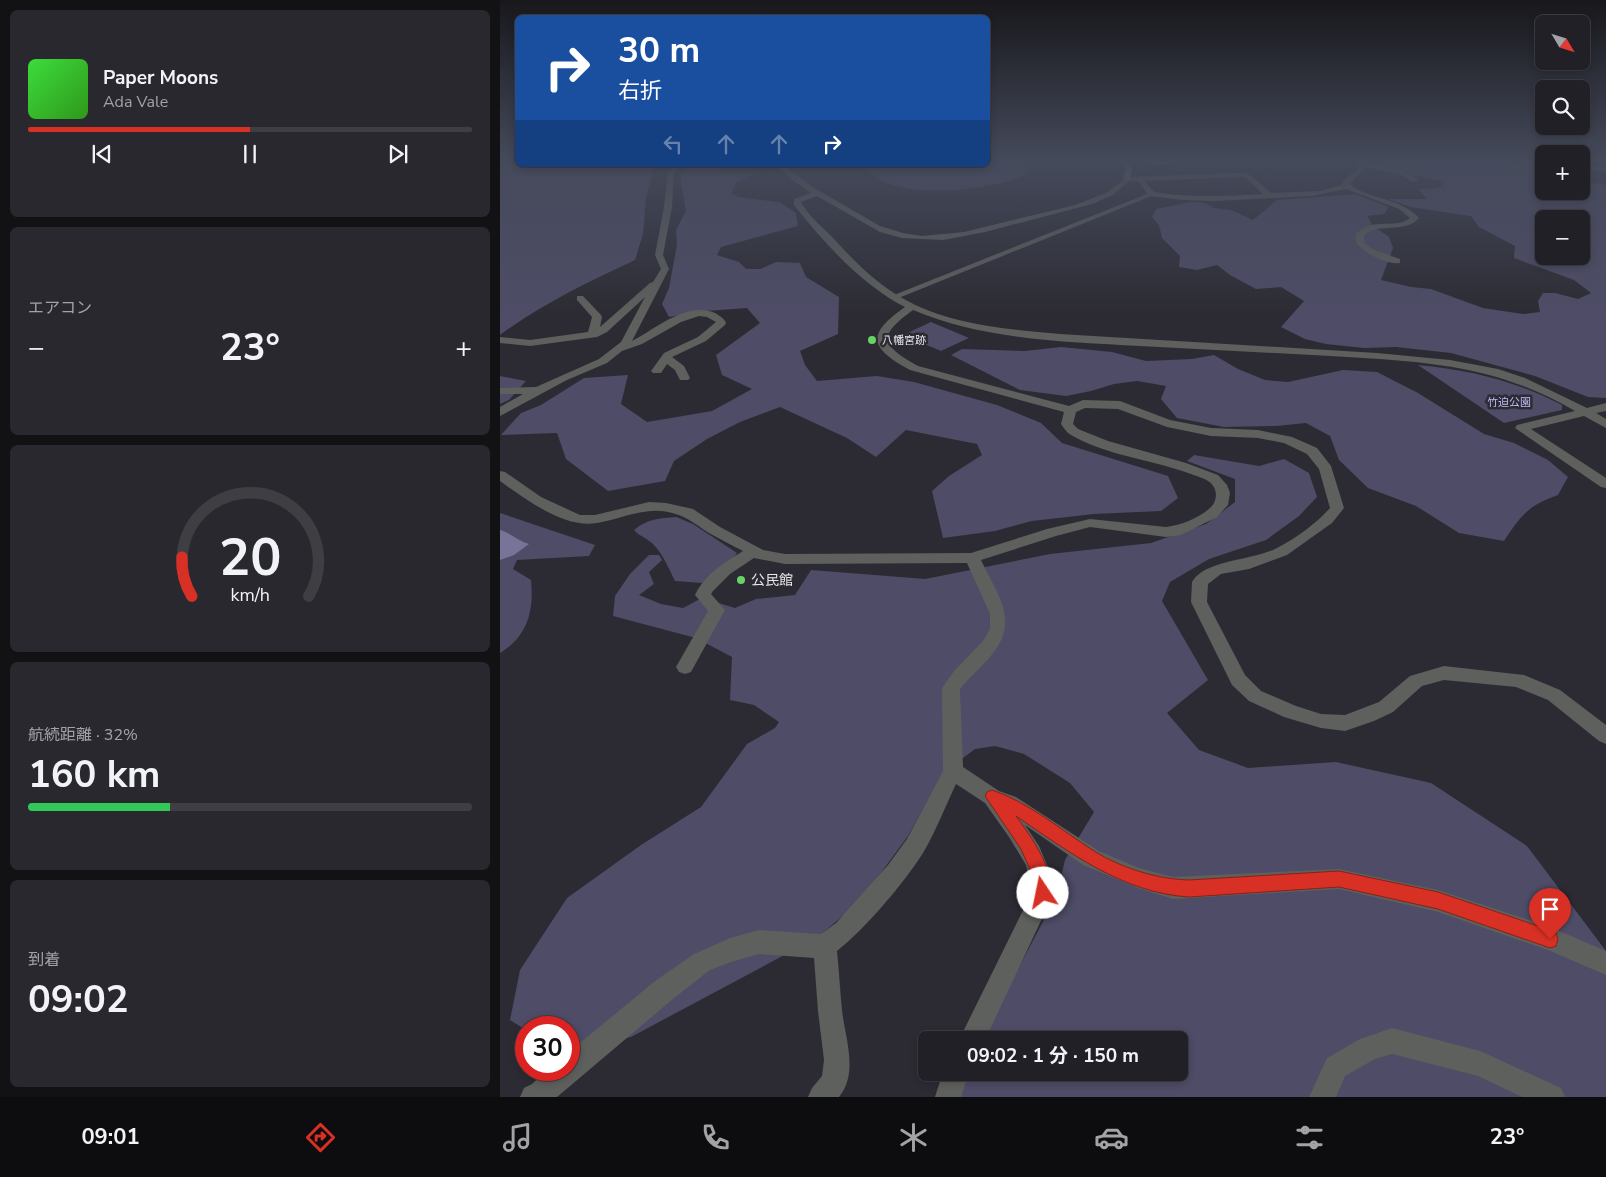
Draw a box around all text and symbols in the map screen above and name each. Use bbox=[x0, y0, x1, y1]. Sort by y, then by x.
north arrow bbox=[1535, 15, 1590, 70]
map controls bbox=[1535, 15, 1590, 265]
text: 30 m bbox=[618, 27, 700, 74]
icon: right bbox=[535, 35, 600, 100]
text: Paper Moons bbox=[103, 65, 218, 91]
text: 右折 bbox=[618, 76, 662, 106]
button: search bbox=[1535, 80, 1590, 135]
text: Ada Vale bbox=[103, 91, 168, 113]
icon: left bbox=[659, 130, 687, 158]
icon: ahead bbox=[712, 130, 740, 158]
icon: ahead bbox=[765, 130, 793, 158]
icon: right bbox=[818, 130, 846, 158]
icon: previous bbox=[88, 140, 116, 168]
icon: pause bbox=[236, 140, 264, 168]
icon: next bbox=[384, 140, 412, 168]
button: + bbox=[1535, 145, 1590, 200]
button: − bbox=[1535, 210, 1590, 265]
text: エアコン bbox=[28, 297, 92, 319]
text: 23° bbox=[220, 322, 280, 373]
text: − bbox=[28, 329, 45, 367]
text: + bbox=[455, 329, 472, 367]
place label: 八幡宮跡 bbox=[882, 333, 926, 348]
marker: 八幡宮跡 bbox=[866, 334, 878, 346]
park label: 竹迫公園 bbox=[1487, 395, 1531, 410]
text: 20 bbox=[219, 522, 281, 593]
place label: 公民館 bbox=[751, 571, 793, 590]
marker: 公民館 bbox=[735, 574, 747, 586]
text: km/h bbox=[230, 583, 270, 607]
text: 航続距離 · 32% bbox=[28, 724, 138, 746]
text: 160 km bbox=[28, 749, 160, 800]
position arrow bbox=[1016, 866, 1068, 918]
pin bbox=[1529, 888, 1571, 939]
icon: arrive bbox=[1536, 895, 1564, 923]
text: 到着 bbox=[28, 949, 60, 971]
text: 09:02 bbox=[28, 974, 129, 1025]
speed limit sign: 30 bbox=[515, 1016, 580, 1081]
text: 09:02 · 1 分 · 150 m bbox=[967, 1043, 1139, 1069]
icon: directions bbox=[303, 1120, 338, 1155]
icon: music bbox=[500, 1120, 535, 1155]
icon: phone bbox=[698, 1120, 733, 1155]
icon: climate bbox=[896, 1120, 931, 1155]
icon: car bbox=[1094, 1120, 1129, 1155]
icon: filters bbox=[1292, 1120, 1327, 1155]
text: 09:01 bbox=[81, 1122, 140, 1152]
text: 23° bbox=[1490, 1122, 1524, 1152]

